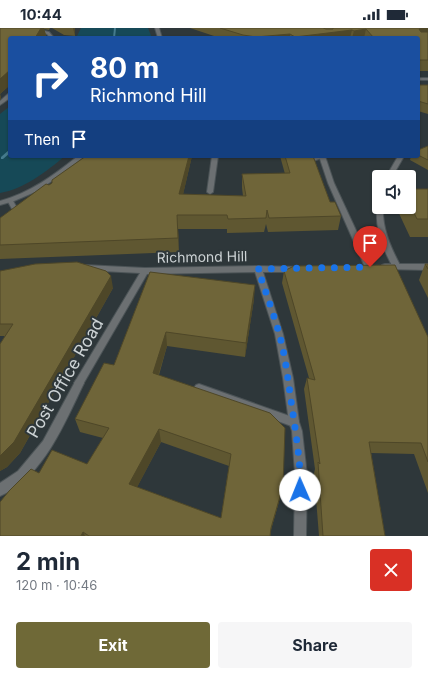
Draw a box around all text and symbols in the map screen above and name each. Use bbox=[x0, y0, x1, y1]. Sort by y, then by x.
text: 10:44 bbox=[20, 5, 62, 24]
text: 80 m bbox=[90, 51, 159, 85]
icon: right bbox=[24, 52, 76, 104]
text: Richmond Hill bbox=[90, 85, 207, 106]
icon: arrive bbox=[68, 128, 90, 150]
text: Then bbox=[24, 130, 60, 149]
map controls bbox=[372, 170, 416, 214]
button: sound bbox=[372, 170, 416, 214]
pin bbox=[353, 226, 387, 267]
icon: arrive bbox=[359, 232, 381, 254]
street label: Richmond Hill bbox=[156, 247, 247, 266]
street label: Post Office Road bbox=[23, 315, 107, 441]
position arrow bbox=[279, 469, 321, 511]
text: 2 min bbox=[16, 547, 80, 576]
button: close bbox=[370, 549, 412, 591]
text: 120 m · 10:46 bbox=[16, 577, 97, 593]
button: Exit bbox=[16, 622, 210, 668]
button: Share bbox=[218, 622, 412, 668]

